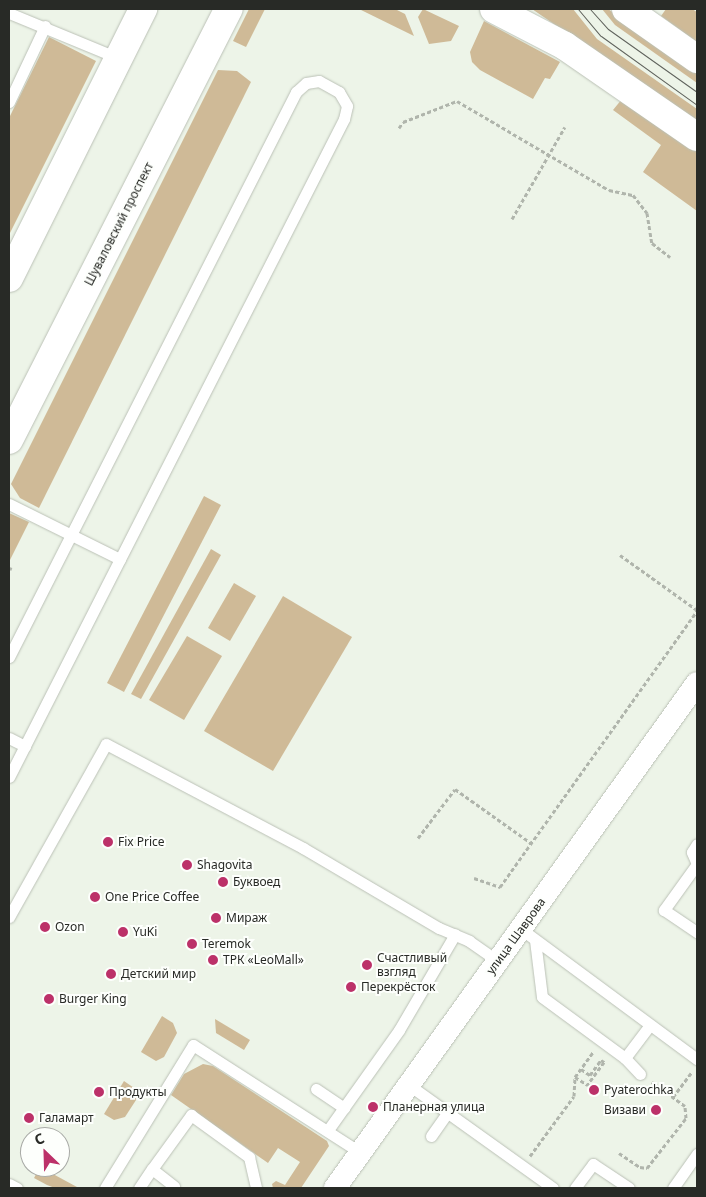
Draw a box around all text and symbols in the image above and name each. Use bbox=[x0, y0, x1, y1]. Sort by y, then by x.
street label: Шуваловский проспект bbox=[82, 160, 156, 288]
place label: Fix Price bbox=[118, 835, 165, 849]
marker: Fix Price bbox=[102, 836, 114, 848]
place label: Shagovita bbox=[197, 858, 252, 872]
marker: Shagovita bbox=[181, 859, 193, 871]
place label: Буквоед bbox=[233, 875, 280, 889]
marker: Буквоед bbox=[217, 876, 229, 888]
place label: One Price Coffee bbox=[105, 890, 199, 904]
marker: One Price Coffee bbox=[89, 891, 101, 903]
street label: улица Шаврова bbox=[483, 895, 549, 977]
place label: Мираж bbox=[226, 911, 267, 925]
marker: Мираж bbox=[210, 912, 222, 924]
place label: Ozon bbox=[55, 920, 85, 934]
marker: Ozon bbox=[39, 921, 51, 933]
place label: YuKi bbox=[133, 925, 157, 939]
marker: YuKi bbox=[117, 926, 129, 938]
place label: Teremok bbox=[202, 937, 251, 951]
marker: Teremok bbox=[186, 938, 198, 950]
place label: Счастливый взгляд bbox=[377, 951, 447, 979]
place label: ТРК «LeoMall» bbox=[223, 953, 304, 967]
marker: ТРК «LeoMall» bbox=[207, 954, 219, 966]
marker: Счастливый взгляд bbox=[361, 959, 373, 971]
place label: Детский мир bbox=[121, 967, 196, 981]
marker: Детский мир bbox=[105, 968, 117, 980]
place label: Перекрёсток bbox=[361, 980, 435, 994]
marker: Перекрёсток bbox=[345, 981, 357, 993]
place label: Burger King bbox=[59, 992, 127, 1006]
marker: Burger King bbox=[43, 993, 55, 1005]
place label: Pyaterochka bbox=[604, 1083, 674, 1097]
marker: Pyaterochka bbox=[588, 1084, 600, 1096]
place label: Продукты bbox=[109, 1085, 167, 1099]
marker: Продукты bbox=[93, 1086, 105, 1098]
place label: Планерная улица bbox=[383, 1100, 485, 1114]
marker: Планерная улица bbox=[367, 1101, 379, 1113]
place label: Визави bbox=[604, 1103, 646, 1117]
marker: Визави bbox=[650, 1104, 662, 1116]
place label: Галамарт bbox=[39, 1111, 94, 1125]
marker: Галамарт bbox=[23, 1112, 35, 1124]
north arrow bbox=[20, 1127, 70, 1177]
text: С bbox=[31, 1128, 47, 1149]

